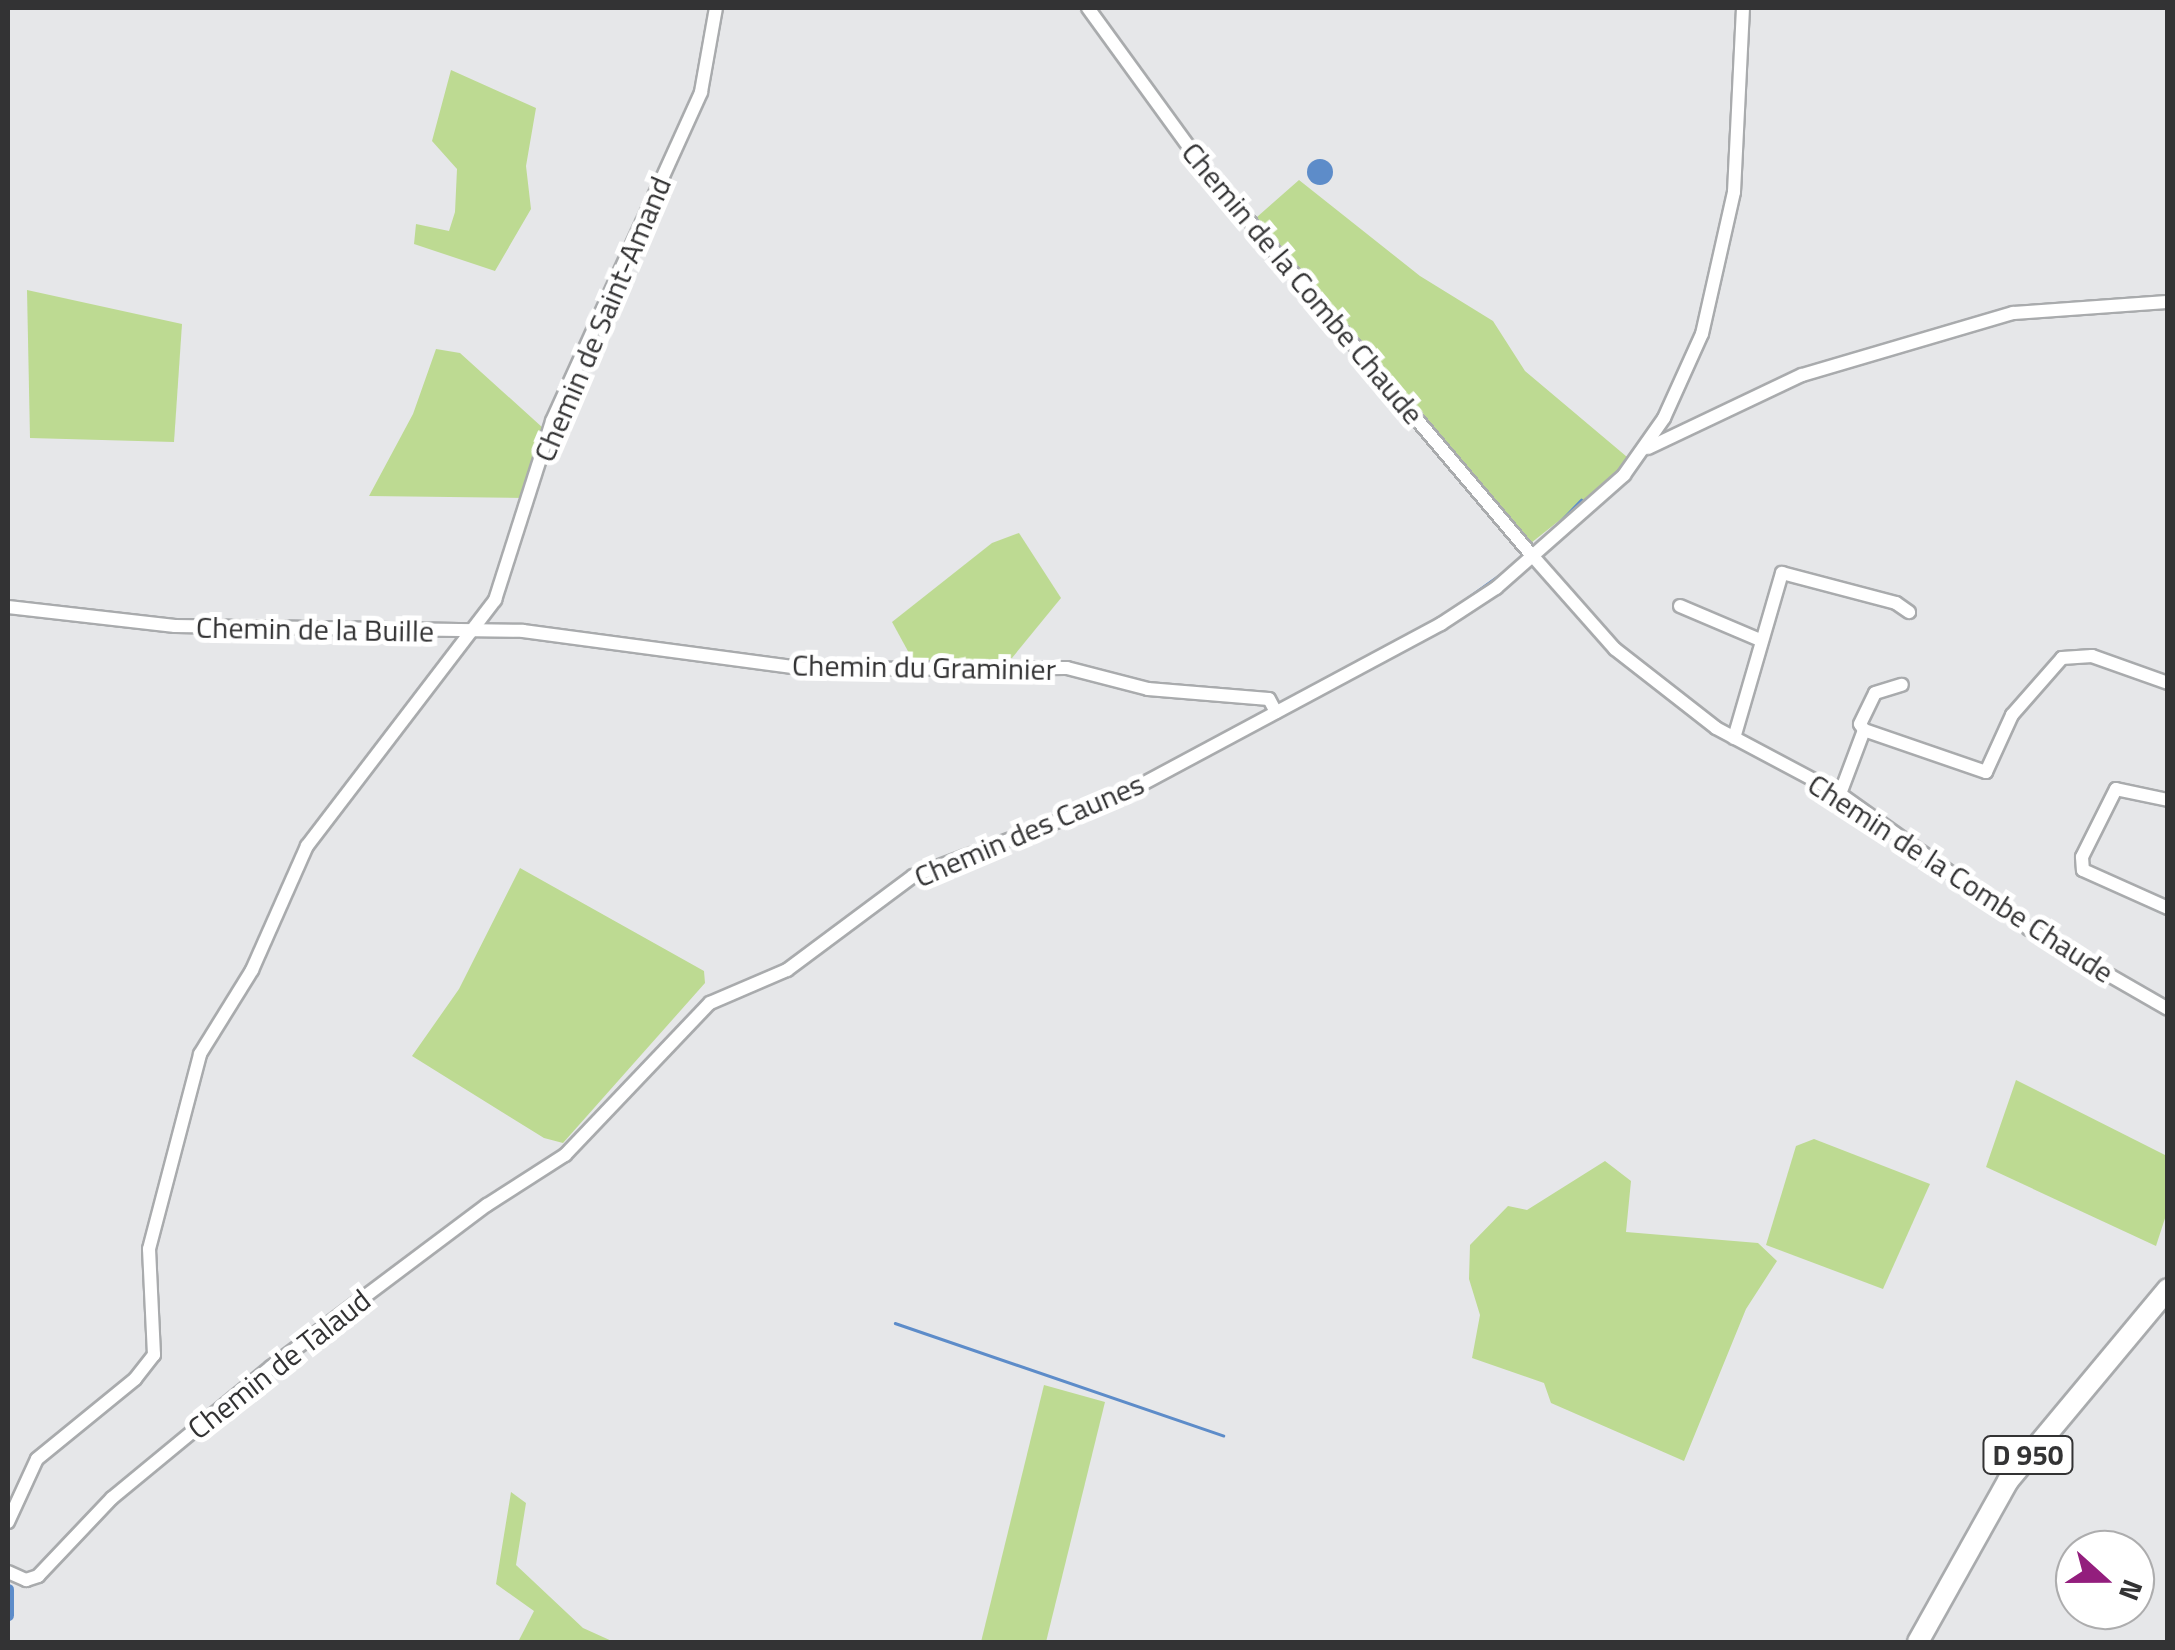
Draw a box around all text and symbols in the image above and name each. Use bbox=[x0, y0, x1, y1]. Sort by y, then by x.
street label: Chemin de la Combe Chaude bbox=[1174, 135, 1432, 431]
street label: Chemin de Saint-Amand bbox=[526, 171, 678, 467]
street label: Chemin de la Buille bbox=[196, 609, 434, 649]
street label: Chemin du Graminier bbox=[792, 647, 1056, 687]
street label: Chemin des Caunes bbox=[909, 765, 1149, 895]
street label: Chemin de la Combe Chaude bbox=[1801, 766, 2121, 990]
street label: Chemin de Talaud bbox=[181, 1282, 377, 1446]
road number: D 950 bbox=[1980, 1432, 2076, 1478]
north arrow bbox=[2055, 1530, 2155, 1630]
text: N bbox=[2108, 1573, 2155, 1607]

